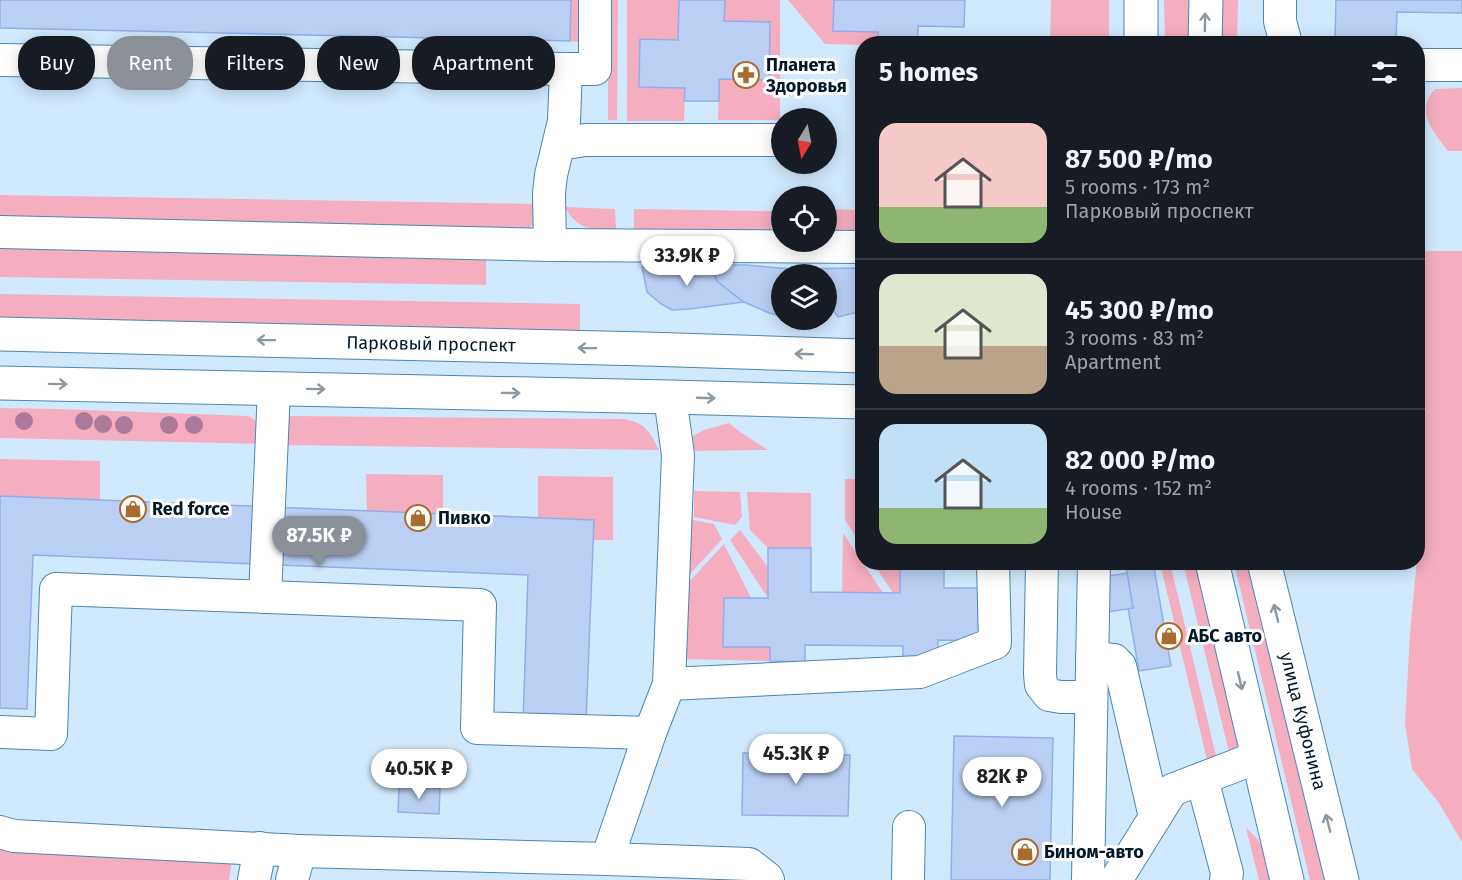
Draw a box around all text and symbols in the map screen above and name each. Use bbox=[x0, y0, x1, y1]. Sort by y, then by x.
one-way arrow bbox=[1200, 12, 1211, 32]
chip: Buy bbox=[18, 36, 95, 90]
chip: Rent bbox=[107, 36, 193, 90]
chip: Filters bbox=[205, 36, 305, 90]
chip: New bbox=[317, 36, 400, 90]
chip: Apartment bbox=[412, 36, 555, 90]
place label: Планета Здоровья bbox=[765, 54, 847, 97]
icon: filters bbox=[1368, 56, 1401, 89]
text: 5 homes bbox=[879, 57, 978, 88]
pharmacy icon: Планета Здоровья bbox=[731, 60, 761, 90]
north arrow bbox=[771, 108, 837, 174]
map controls bbox=[771, 108, 837, 330]
text: 87 500 ₽/mo bbox=[1065, 144, 1213, 175]
icon: home bbox=[927, 147, 999, 219]
text: 5 rooms · 173 m² bbox=[1065, 175, 1210, 199]
button: locate bbox=[771, 186, 837, 252]
text: Парковый проспект bbox=[1065, 199, 1253, 223]
pin: 33.9K ₽ bbox=[632, 236, 742, 287]
text: 33.9K ₽ bbox=[654, 243, 720, 267]
button: layers bbox=[771, 264, 837, 330]
text: 45 300 ₽/mo bbox=[1065, 295, 1214, 326]
icon: home bbox=[927, 298, 999, 370]
text: 3 rooms · 83 m² bbox=[1065, 326, 1204, 350]
street label: Парковый проспект bbox=[346, 332, 517, 356]
one-way arrow bbox=[257, 335, 277, 346]
one-way arrow bbox=[578, 342, 598, 353]
one-way arrow bbox=[795, 348, 815, 360]
text: Apartment bbox=[1065, 350, 1161, 374]
one-way arrow bbox=[48, 378, 68, 390]
one-way arrow bbox=[306, 384, 326, 395]
one-way arrow bbox=[501, 388, 521, 399]
one-way arrow bbox=[696, 392, 716, 403]
text: 82 000 ₽/mo bbox=[1065, 445, 1215, 476]
icon: home bbox=[927, 448, 999, 520]
text: 4 rooms · 152 m² bbox=[1065, 476, 1212, 500]
shop icon: Red force bbox=[118, 494, 148, 524]
place label: Red force bbox=[152, 498, 230, 520]
text: House bbox=[1065, 500, 1122, 524]
shop icon: Пивко bbox=[403, 503, 433, 533]
place label: Пивко bbox=[438, 507, 491, 529]
pin: 87.5K ₽ bbox=[264, 516, 374, 567]
text: 87.5K ₽ bbox=[286, 523, 352, 547]
one-way arrow bbox=[1270, 604, 1282, 623]
shop icon: АБС авто bbox=[1154, 621, 1184, 651]
place label: АБС авто bbox=[1187, 625, 1262, 647]
street label: улица Куфонина bbox=[1275, 650, 1331, 792]
one-way arrow bbox=[1234, 671, 1246, 690]
pin: 45.3K ₽ bbox=[741, 734, 851, 785]
text: 45.3K ₽ bbox=[763, 741, 829, 765]
pin: 40.5K ₽ bbox=[364, 749, 474, 800]
text: 40.5K ₽ bbox=[385, 756, 453, 780]
pin: 82K ₽ bbox=[960, 757, 1044, 808]
text: 82K ₽ bbox=[976, 764, 1028, 788]
one-way arrow bbox=[1321, 814, 1333, 833]
shop icon: Бином-авто bbox=[1010, 837, 1040, 867]
place label: Бином-авто bbox=[1044, 841, 1144, 863]

